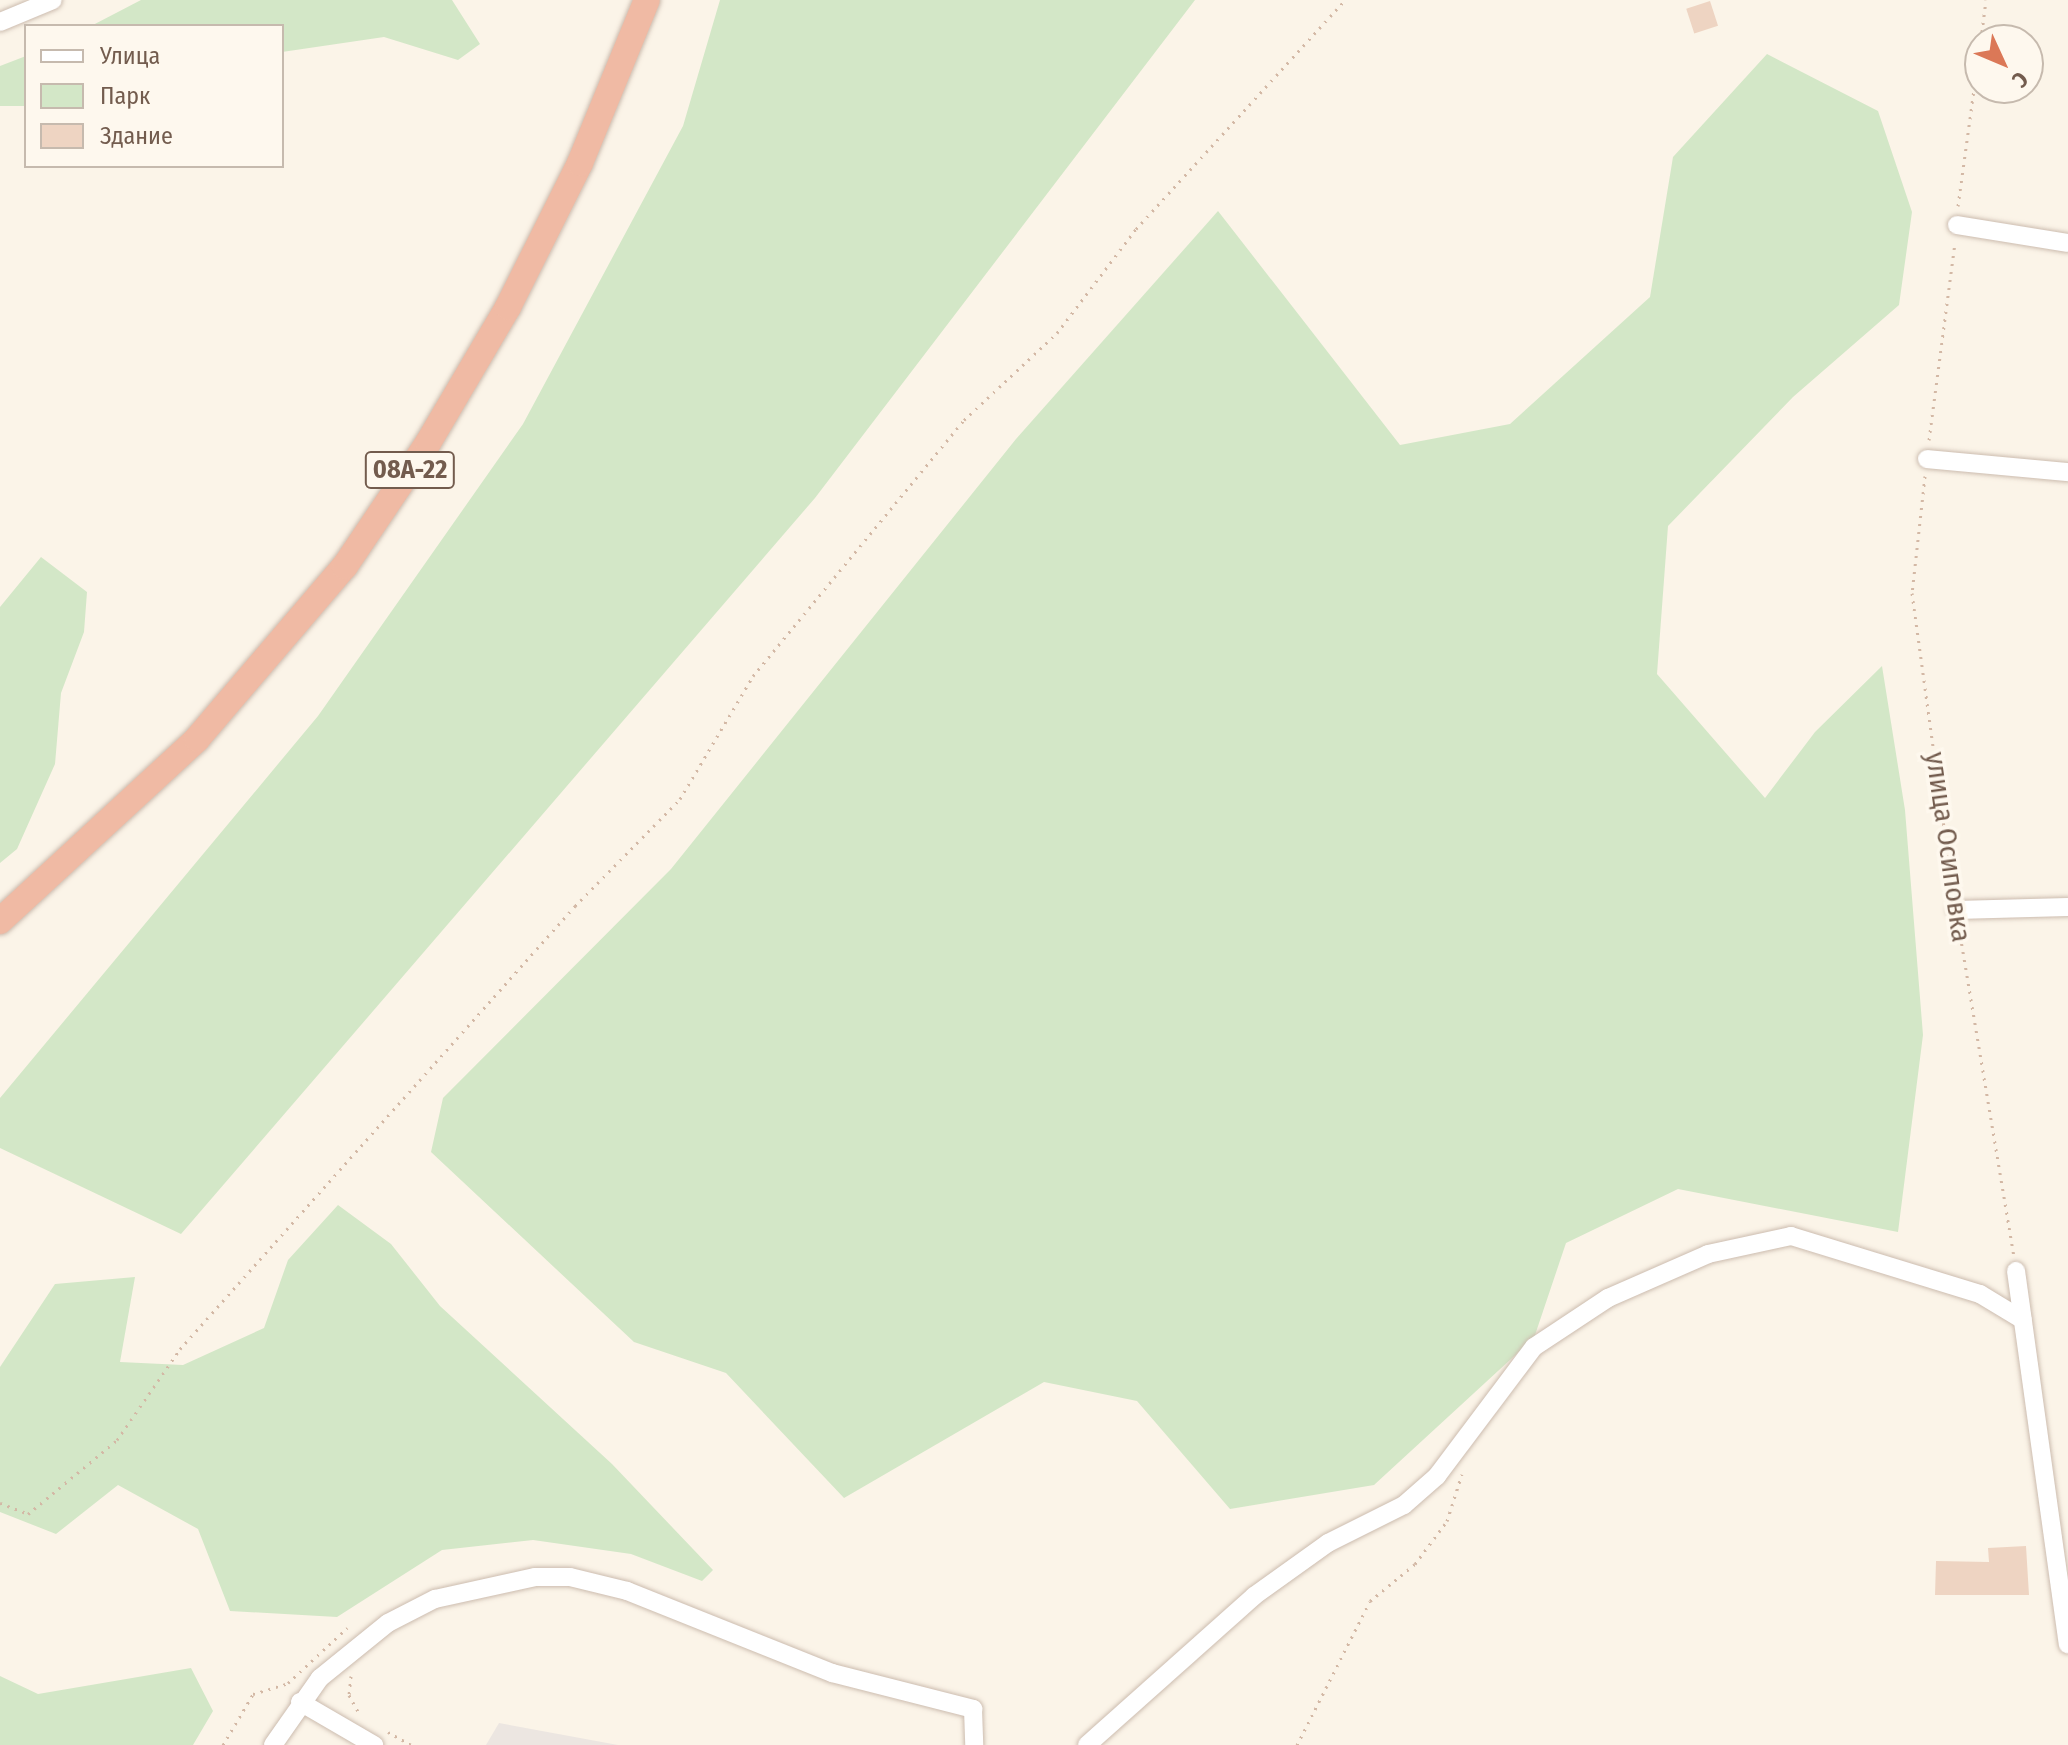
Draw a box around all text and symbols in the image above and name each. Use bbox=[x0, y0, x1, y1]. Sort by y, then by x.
legend bbox=[24, 24, 284, 168]
north arrow bbox=[1964, 24, 2044, 104]
text: Улица bbox=[100, 42, 160, 70]
text: С bbox=[2006, 66, 2034, 93]
text: Парк bbox=[100, 82, 150, 110]
text: Здание bbox=[100, 122, 173, 150]
road number: 08А-22 bbox=[364, 448, 456, 492]
street label: улица Осиповка bbox=[1918, 750, 1978, 944]

